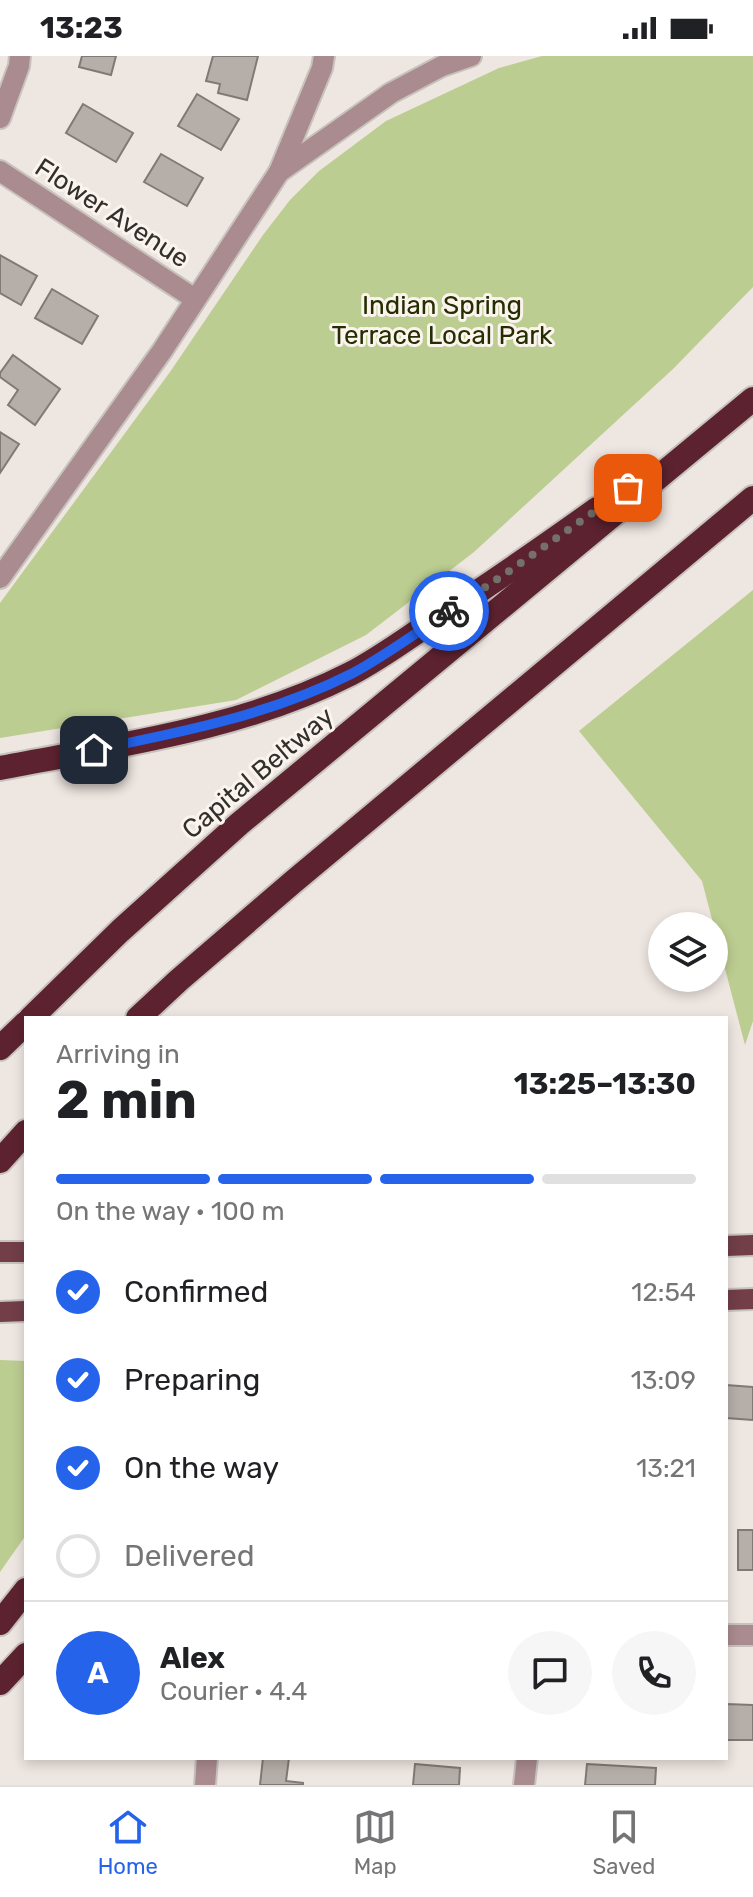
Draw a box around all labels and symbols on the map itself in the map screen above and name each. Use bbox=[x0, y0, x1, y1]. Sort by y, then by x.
street label: Flower Avenue bbox=[29, 152, 195, 274]
park label: Indian Spring Terrace Local Park bbox=[331, 290, 553, 351]
pin bbox=[594, 454, 662, 522]
courier bbox=[409, 571, 489, 651]
street label: Capital Beltway bbox=[176, 701, 340, 845]
pin bbox=[60, 716, 128, 784]

